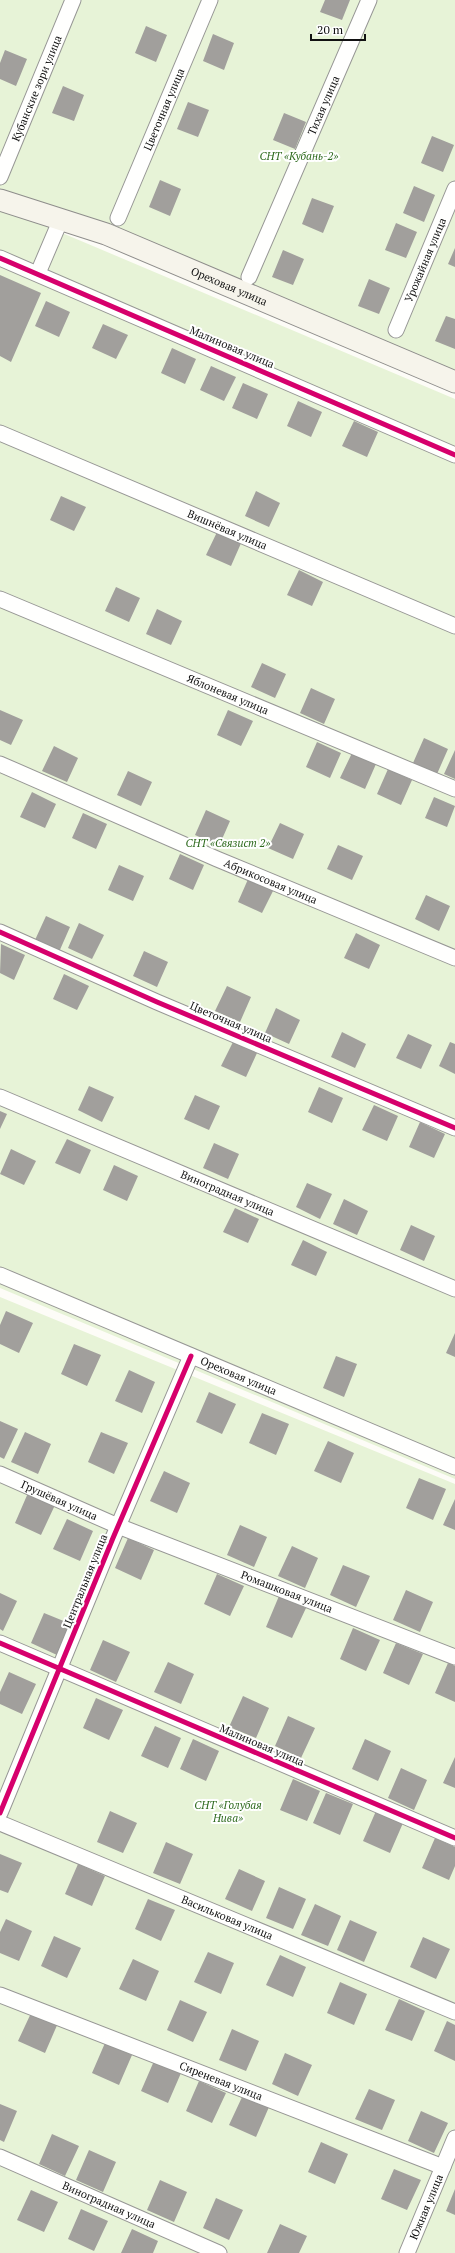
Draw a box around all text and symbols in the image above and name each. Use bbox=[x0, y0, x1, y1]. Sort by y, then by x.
scale bar bbox=[311, 16, 365, 42]
text: 20 m bbox=[317, 22, 344, 37]
street label: Кубанские зори улица bbox=[8, 33, 65, 143]
street label: Цветочная улица bbox=[140, 66, 188, 153]
street label: Тихая улица bbox=[304, 73, 343, 137]
park label: СНТ «Кубань-2» bbox=[260, 149, 338, 163]
street label: Урожайная улица bbox=[401, 215, 449, 304]
street label: Ореховая улица bbox=[189, 264, 270, 309]
street label: Малиновая улица bbox=[187, 323, 277, 371]
street label: Вишнёвая улица bbox=[185, 506, 270, 553]
street label: Яблоневая улица bbox=[185, 671, 271, 718]
park label: СНТ «Связист 2» bbox=[186, 836, 270, 850]
street label: Абрикосовая улица bbox=[222, 856, 320, 907]
street label: Цветочная улица bbox=[188, 998, 275, 1046]
street label: Виноградная улица bbox=[179, 1167, 277, 1219]
street label: Ореховая улица bbox=[198, 1353, 279, 1398]
street label: Грушёвая улица bbox=[19, 1477, 100, 1523]
street label: Центральная улица bbox=[60, 1532, 110, 1630]
street label: Ромашковая улица bbox=[239, 1567, 335, 1616]
street label: Малиновая улица bbox=[217, 1721, 307, 1769]
park label: СНТ «Голубая Нива» bbox=[194, 1798, 262, 1825]
street label: Васильковая улица bbox=[179, 1892, 276, 1943]
street label: Сиреневая улица bbox=[177, 2058, 265, 2103]
street label: Южная улица bbox=[406, 2172, 446, 2242]
street label: Виноградная улица bbox=[60, 2178, 158, 2232]

